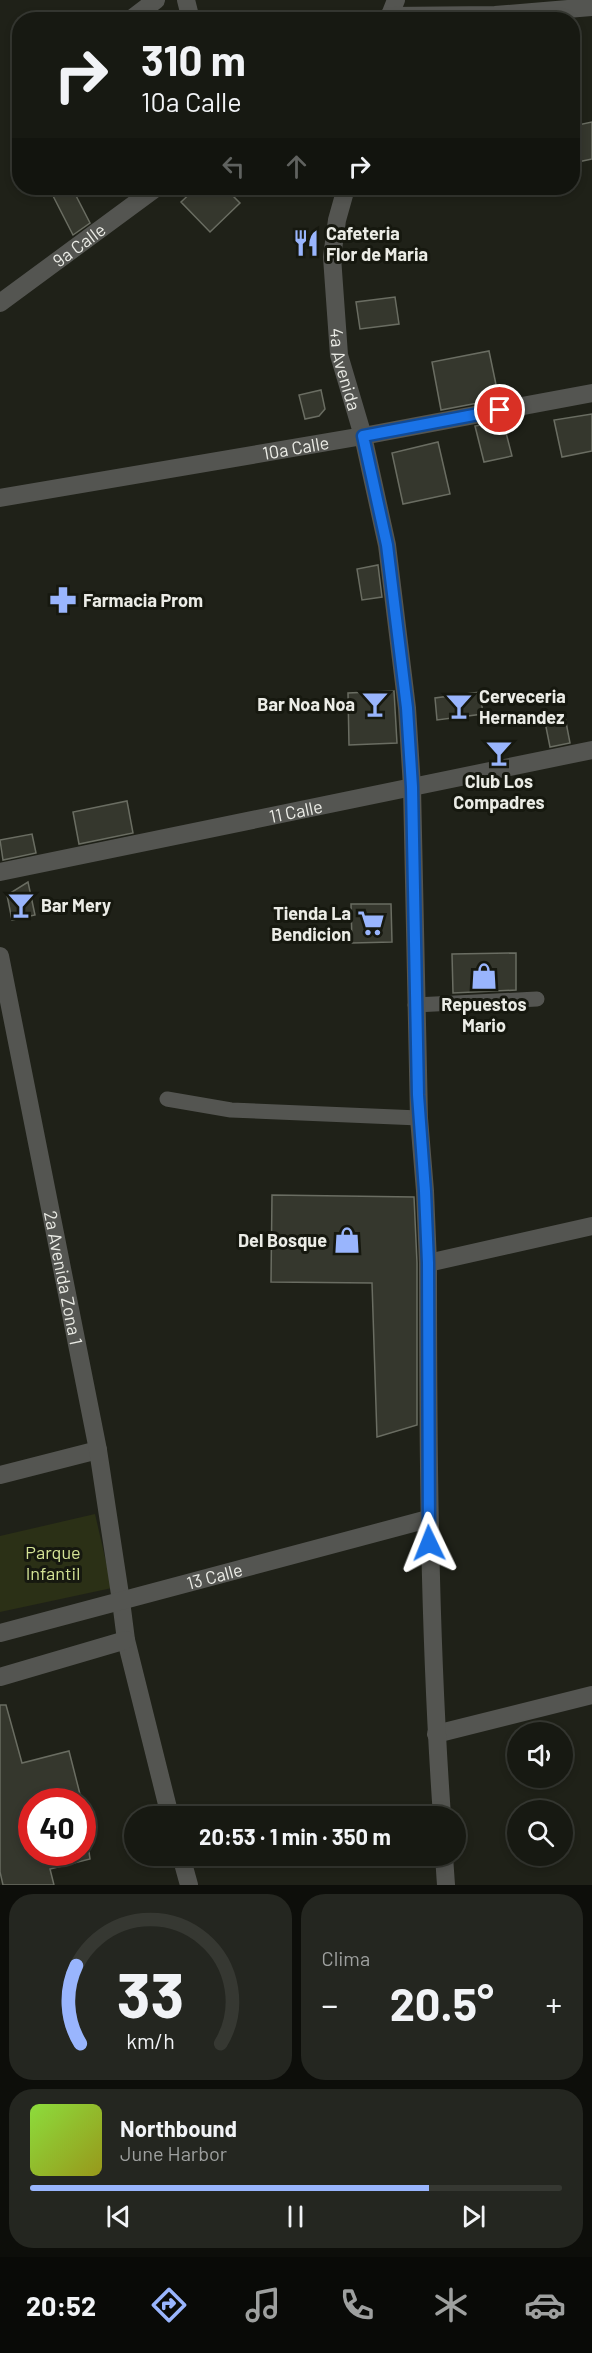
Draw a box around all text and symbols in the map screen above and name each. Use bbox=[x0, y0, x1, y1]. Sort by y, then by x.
text: 310 m bbox=[141, 34, 246, 84]
icon: right bbox=[42, 36, 120, 114]
text: 10a Calle bbox=[141, 85, 242, 117]
icon: left bbox=[217, 150, 250, 183]
icon: ahead bbox=[280, 150, 313, 183]
icon: right bbox=[343, 150, 376, 183]
street label: 9a Calle bbox=[48, 218, 110, 272]
place label: Cafeteria Flor de Maria bbox=[326, 222, 428, 265]
restaurant icon: Cafeteria Flor de Maria bbox=[291, 228, 321, 258]
street label: 4a Avenida bbox=[326, 327, 366, 413]
pin bbox=[474, 384, 525, 435]
icon: arrive bbox=[483, 393, 516, 426]
street label: 10a Calle bbox=[261, 431, 331, 464]
pharmacy icon: Farmacia Prom bbox=[48, 585, 78, 615]
place label: Farmacia Prom bbox=[83, 589, 203, 611]
place label: Cerveceria Hernandez bbox=[479, 685, 566, 728]
bar icon: Bar Noa Noa bbox=[360, 689, 390, 719]
bar icon: Cerveceria Hernandez bbox=[444, 691, 474, 721]
place label: Bar Noa Noa bbox=[257, 693, 355, 715]
bar icon: Club Los Compadres bbox=[484, 738, 514, 768]
place label: Club Los Compadres bbox=[453, 770, 545, 813]
street label: 11 Calle bbox=[267, 795, 325, 827]
bar icon: Bar Mery bbox=[6, 890, 36, 920]
place label: Bar Mery bbox=[41, 894, 111, 916]
place label: Tienda La Bendicion bbox=[271, 902, 351, 945]
supermarket icon: Tienda La Bendicion bbox=[356, 908, 386, 938]
shop icon: Repuestos Mario bbox=[469, 961, 499, 991]
place label: Repuestos Mario bbox=[441, 993, 527, 1036]
street label: 2a Avenida Zona 1 bbox=[40, 1209, 88, 1347]
shop icon: Del Bosque bbox=[332, 1225, 362, 1255]
place label: Del Bosque bbox=[238, 1229, 327, 1251]
position arrow bbox=[397, 1511, 461, 1575]
park label: Parque Infantil bbox=[25, 1541, 81, 1584]
street label: 13 Calle bbox=[184, 1558, 245, 1594]
map controls bbox=[507, 1722, 573, 1866]
button: sound bbox=[507, 1722, 573, 1788]
speed limit sign: 40 bbox=[18, 1788, 96, 1866]
button: search bbox=[507, 1800, 573, 1866]
text: 20:53 · 1 min · 350 m bbox=[199, 1823, 391, 1849]
text: Clima bbox=[322, 1946, 370, 1970]
text: 33 bbox=[117, 1956, 184, 2030]
text: 20.5° bbox=[390, 1976, 494, 2030]
text: − bbox=[322, 1984, 338, 2024]
text: + bbox=[546, 1984, 562, 2024]
text: km/h bbox=[126, 2028, 175, 2053]
text: Northbound bbox=[120, 2115, 237, 2141]
text: June Harbor bbox=[120, 2141, 227, 2165]
icon: previous bbox=[102, 2200, 135, 2233]
icon: pause bbox=[279, 2200, 312, 2233]
icon: next bbox=[457, 2200, 490, 2233]
icon: directions bbox=[148, 2284, 190, 2326]
icon: music bbox=[242, 2284, 284, 2326]
icon: phone bbox=[336, 2284, 378, 2326]
icon: climate bbox=[430, 2284, 472, 2326]
icon: car bbox=[524, 2284, 566, 2326]
text: 20:52 bbox=[26, 2289, 96, 2321]

